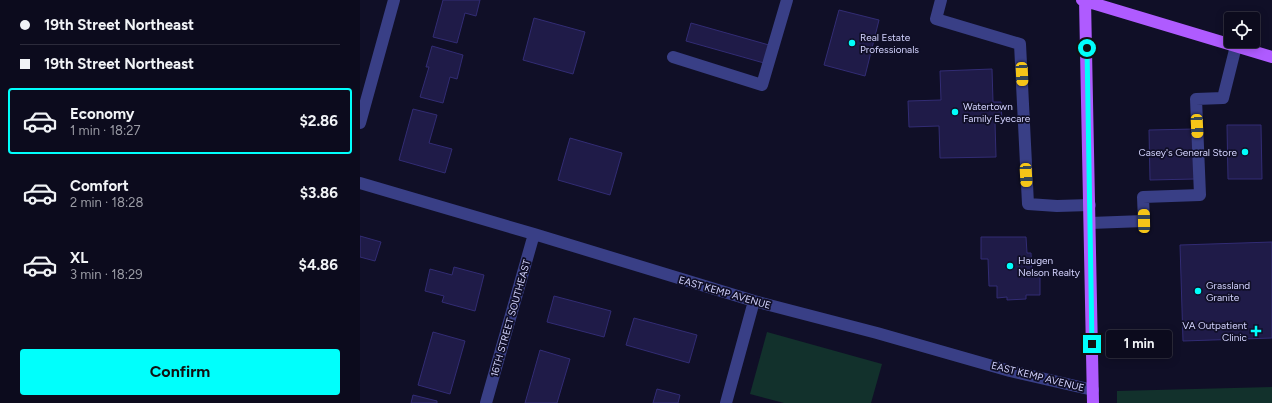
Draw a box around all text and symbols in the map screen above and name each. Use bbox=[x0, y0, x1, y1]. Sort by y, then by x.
map controls bbox=[1224, 12, 1260, 48]
button: locate bbox=[1224, 12, 1260, 48]
text: 19th Street Northeast bbox=[44, 16, 194, 34]
place label: Real Estate Professionals bbox=[860, 31, 919, 56]
marker: Real Estate Professionals bbox=[847, 38, 857, 48]
route start bbox=[1078, 39, 1096, 57]
text: 19th Street Northeast bbox=[44, 55, 194, 73]
car bbox=[1015, 62, 1029, 86]
place label: Watertown Family Eyecare bbox=[963, 100, 1031, 125]
icon: car bbox=[22, 103, 58, 139]
text: Economy bbox=[70, 105, 135, 123]
marker: Watertown Family Eyecare bbox=[950, 107, 960, 117]
text: $2.86 bbox=[299, 112, 338, 130]
car bbox=[1190, 114, 1204, 138]
text: 1 min · 18:27 bbox=[70, 123, 141, 138]
place label: Casey's General Store bbox=[1139, 146, 1238, 159]
marker: Casey's General Store bbox=[1240, 147, 1250, 157]
car bbox=[1019, 163, 1033, 187]
icon: car bbox=[22, 175, 58, 211]
text: Comfort bbox=[70, 177, 129, 195]
text: $3.86 bbox=[300, 184, 338, 202]
text: 2 min · 18:28 bbox=[70, 195, 143, 210]
car bbox=[1138, 209, 1150, 233]
icon: car bbox=[22, 247, 58, 283]
text: XL bbox=[70, 249, 88, 267]
place label: Haugen Nelson Realty bbox=[1018, 254, 1081, 279]
text: $4.86 bbox=[299, 256, 338, 274]
street label: 16TH STREET SOUTHEAST bbox=[488, 258, 534, 378]
marker: Haugen Nelson Realty bbox=[1005, 261, 1015, 271]
text: 3 min · 18:29 bbox=[70, 267, 143, 282]
street label: EAST KEMP AVENUE bbox=[677, 273, 773, 312]
place label: Grassland Granite bbox=[1206, 279, 1250, 304]
marker: Grassland Granite bbox=[1193, 286, 1203, 296]
place label: VA Outpatient Clinic bbox=[1182, 319, 1248, 344]
marker: VA Outpatient Clinic bbox=[1250, 325, 1262, 337]
callout: 1 min bbox=[1106, 330, 1172, 358]
route end bbox=[1083, 335, 1101, 353]
text: 1 min bbox=[1124, 336, 1154, 351]
button: Confirm bbox=[20, 349, 340, 395]
street label: EAST KEMP AVENUE bbox=[990, 359, 1086, 394]

